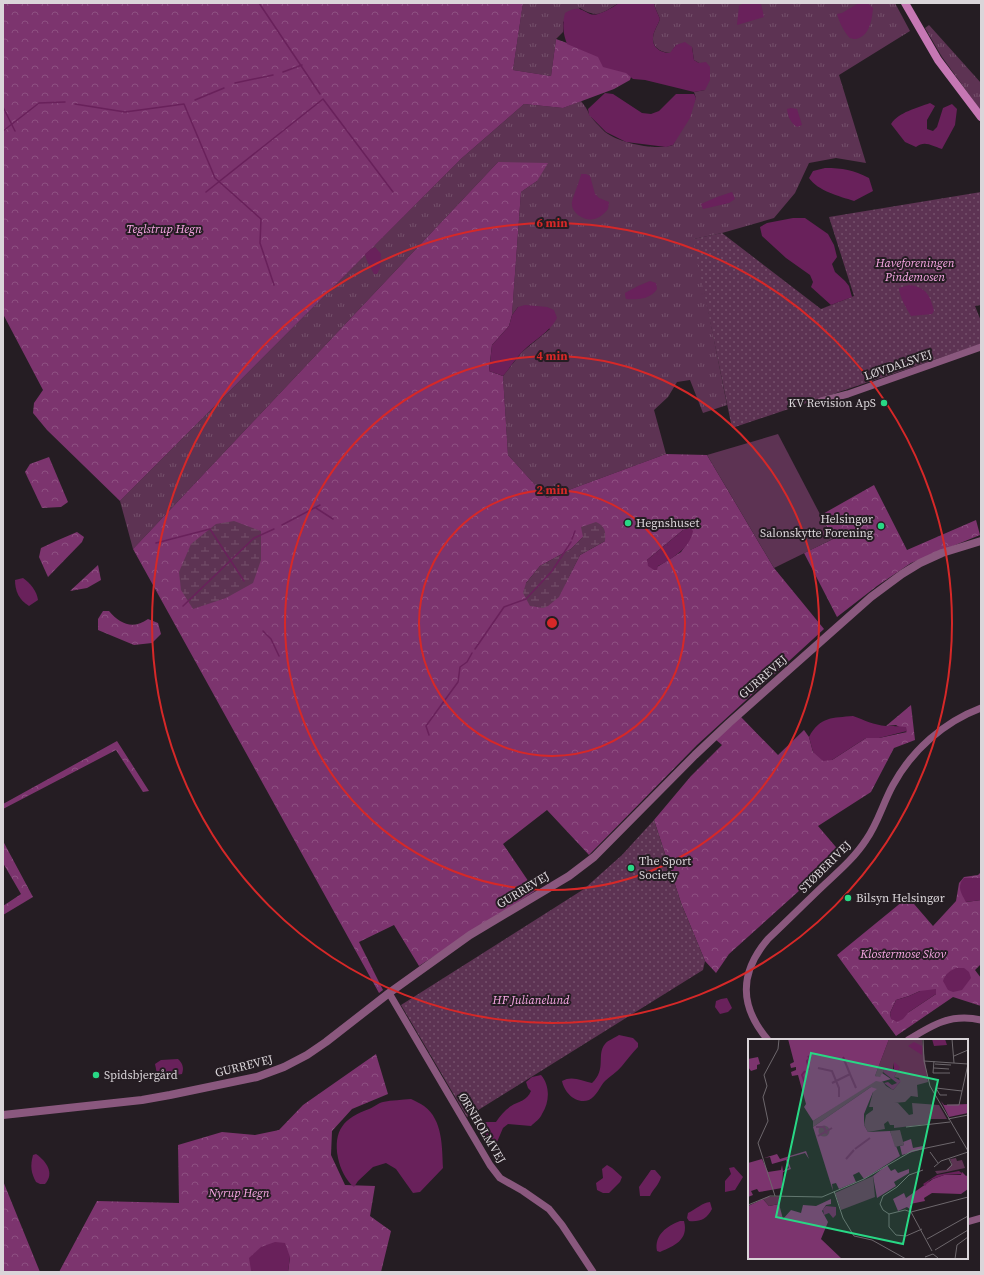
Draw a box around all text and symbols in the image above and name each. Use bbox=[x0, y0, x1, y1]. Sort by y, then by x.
text: 6 min bbox=[536, 215, 568, 231]
park label: Teglstrup Hegn bbox=[126, 221, 202, 237]
park label: Haveforeningen Pindemosen bbox=[875, 255, 955, 285]
street label: LØVDALSVEJ bbox=[862, 346, 935, 384]
text: 4 min bbox=[536, 348, 568, 364]
place label: KV Revision ApS bbox=[788, 395, 876, 411]
marker: KV Revision ApS bbox=[879, 398, 889, 408]
text: 2 min bbox=[536, 482, 568, 498]
place label: Helsingør Salonskytte Forening bbox=[760, 511, 873, 541]
place label: Hegnshuset bbox=[636, 515, 699, 531]
marker: Hegnshuset bbox=[623, 518, 633, 528]
marker: Helsingør Salonskytte Forening bbox=[876, 521, 886, 531]
centre of rings bbox=[545, 616, 559, 630]
street label: GURREVEJ bbox=[735, 651, 791, 702]
street label: STØBERIVEJ bbox=[795, 837, 855, 897]
place label: The Sport Society bbox=[639, 853, 691, 883]
marker: The Sport Society bbox=[626, 863, 636, 873]
street label: GURREVEJ bbox=[494, 868, 553, 912]
place label: Bilsyn Helsingør bbox=[856, 890, 945, 906]
marker: Bilsyn Helsingør bbox=[843, 893, 853, 903]
park label: Klostermose Skov bbox=[859, 946, 946, 962]
park label: HF Julianelund bbox=[492, 992, 570, 1008]
inset map bbox=[748, 1039, 968, 1259]
street label: GURREVEJ bbox=[213, 1051, 275, 1081]
place label: Spidsbjergård bbox=[104, 1067, 178, 1083]
marker: Spidsbjergård bbox=[91, 1070, 101, 1080]
street label: ØRNHOLMVEJ bbox=[455, 1090, 510, 1167]
park label: Nyrup Hegn bbox=[207, 1185, 270, 1201]

